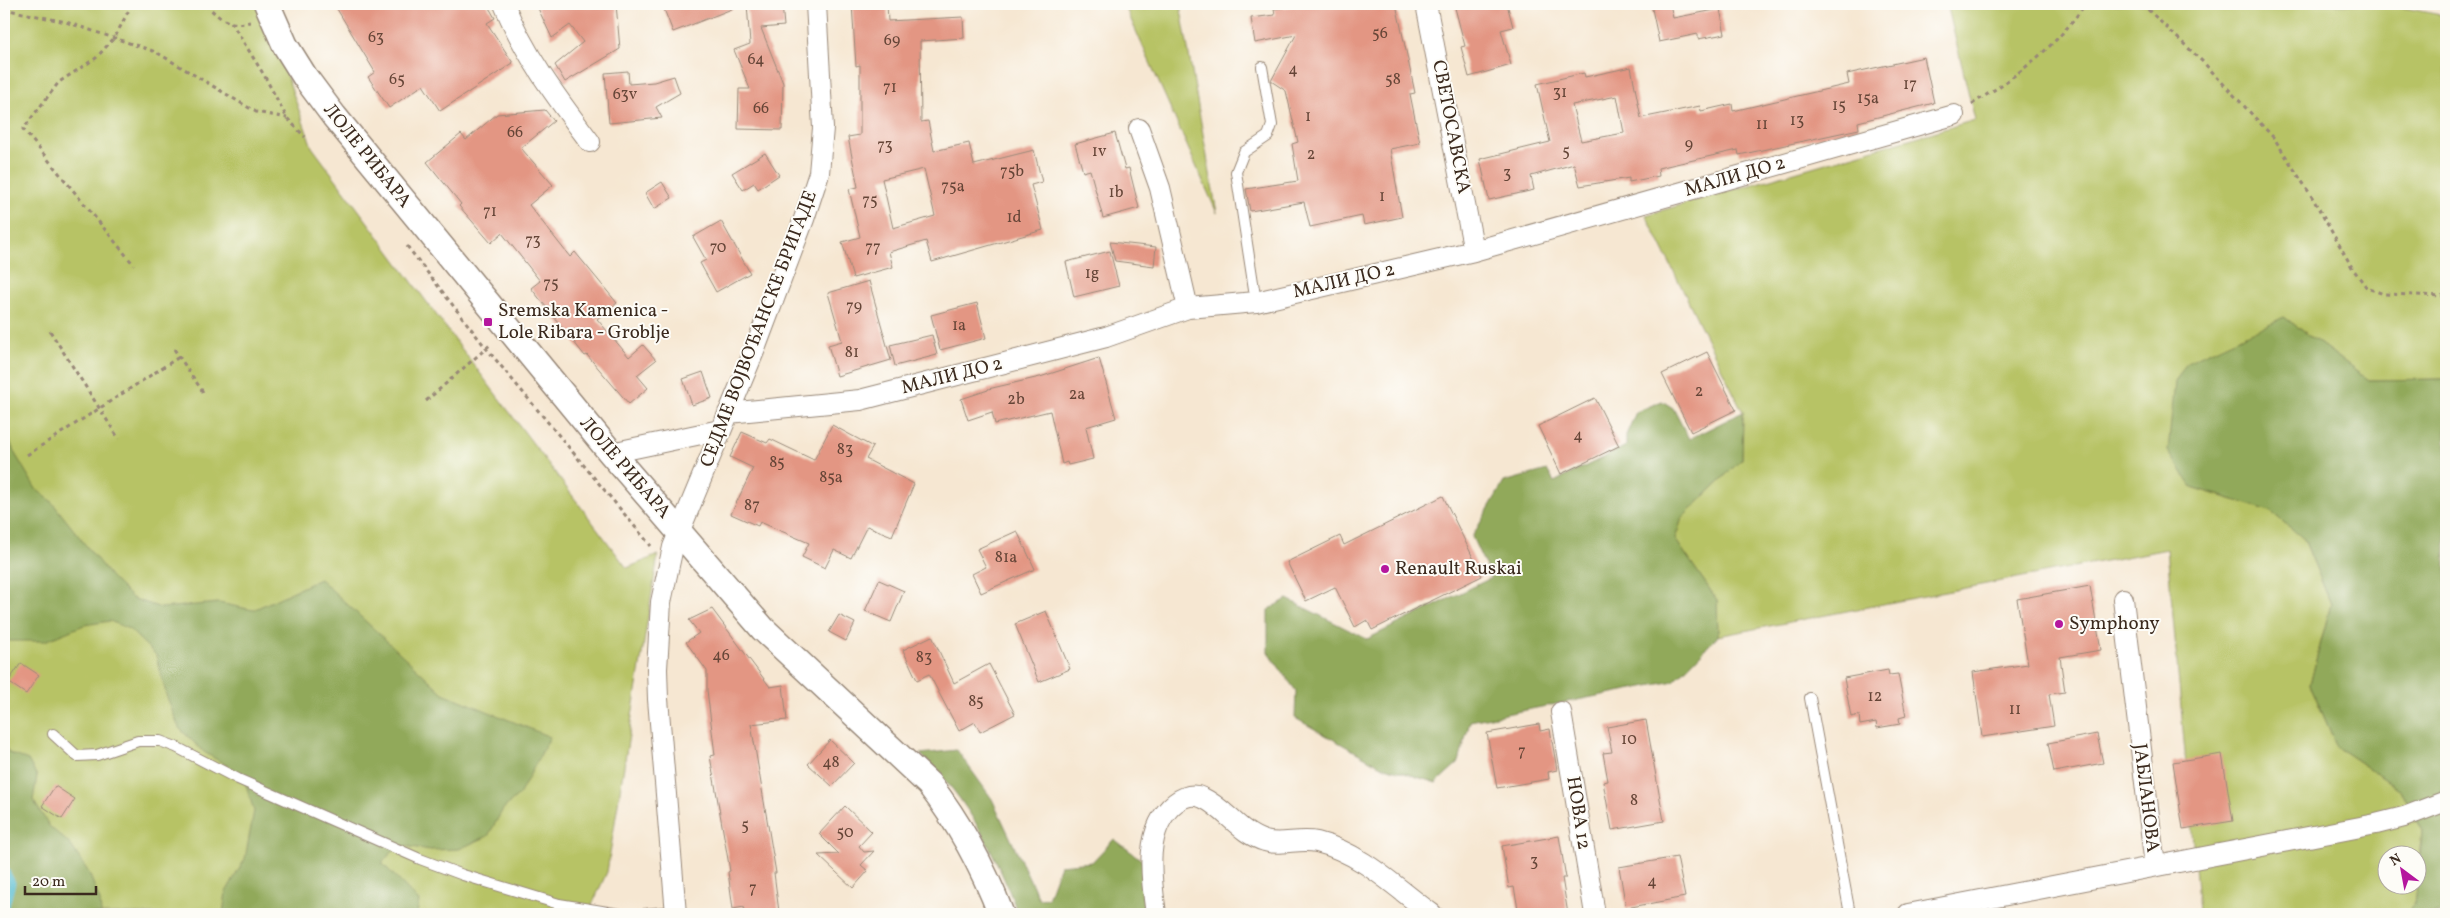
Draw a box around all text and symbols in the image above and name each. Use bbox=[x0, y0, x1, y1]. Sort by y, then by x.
house number: 56 bbox=[1372, 23, 1388, 45]
house number: 63 bbox=[368, 27, 384, 49]
house number: 69 bbox=[884, 30, 900, 52]
house number: 64 bbox=[747, 49, 765, 71]
street label: СВЕТОСАВСКА bbox=[1425, 58, 1477, 196]
house number: 4 bbox=[1288, 59, 1298, 81]
house number: 65 bbox=[389, 69, 405, 91]
house number: 58 bbox=[1385, 69, 1401, 91]
house number: 17 bbox=[1903, 74, 1917, 96]
house number: 71 bbox=[883, 77, 897, 99]
house number: 31 bbox=[1553, 82, 1567, 104]
house number: 63v bbox=[613, 84, 638, 106]
house number: 15a bbox=[1857, 88, 1879, 110]
house number: 15 bbox=[1832, 95, 1846, 117]
street label: ЛОЛЕ РИБАРА bbox=[317, 98, 417, 214]
house number: 66 bbox=[753, 98, 769, 120]
house number: 1 bbox=[1305, 106, 1311, 128]
house number: 13 bbox=[1790, 110, 1804, 132]
house number: 11 bbox=[1756, 114, 1768, 136]
house number: 66 bbox=[507, 122, 523, 144]
house number: 9 bbox=[1685, 134, 1693, 156]
house number: 73 bbox=[877, 135, 893, 157]
house number: 1v bbox=[1092, 141, 1107, 163]
house number: 5 bbox=[1562, 141, 1570, 163]
house number: 2 bbox=[1307, 144, 1315, 166]
street label: МАЛИ ДО 2 bbox=[1682, 150, 1788, 204]
house number: 75b bbox=[1000, 161, 1024, 183]
house number: 3 bbox=[1503, 163, 1511, 185]
house number: 75a bbox=[941, 176, 965, 198]
house number: 1b bbox=[1109, 182, 1124, 204]
house number: 1 bbox=[1379, 186, 1385, 208]
street label: СЕДМЕ ВОЈВОЂАНСКЕ БРИГАДЕ bbox=[694, 187, 824, 471]
house number: 75 bbox=[862, 190, 878, 212]
house number: 71 bbox=[483, 201, 497, 223]
house number: 1d bbox=[1006, 207, 1022, 229]
house number: 73 bbox=[525, 230, 541, 252]
house number: 70 bbox=[710, 237, 726, 259]
house number: 77 bbox=[865, 237, 881, 259]
street label: МАЛИ ДО 2 bbox=[1291, 257, 1397, 305]
house number: 1g bbox=[1085, 263, 1099, 285]
house number: 75 bbox=[543, 273, 559, 295]
house number: 79 bbox=[846, 296, 862, 318]
place label: Sremska Kamenica - Lole Ribara - Groblje bbox=[498, 298, 670, 346]
house number: 1a bbox=[952, 315, 966, 337]
marker: Sremska Kamenica - Lole Ribara - Groblje bbox=[482, 316, 494, 328]
house number: 81 bbox=[845, 342, 859, 364]
street label: МАЛИ ДО 2 bbox=[899, 351, 1005, 401]
house number: 2 bbox=[1695, 381, 1703, 403]
house number: 2a bbox=[1069, 384, 1085, 406]
house number: 2b bbox=[1007, 389, 1025, 411]
street label: ЛОЛЕ РИБАРА bbox=[573, 411, 677, 525]
house number: 4 bbox=[1573, 425, 1583, 447]
house number: 83 bbox=[837, 439, 853, 461]
house number: 85 bbox=[769, 452, 785, 474]
house number: 85a bbox=[819, 467, 843, 489]
house number: 87 bbox=[744, 495, 760, 517]
house number: 81a bbox=[995, 547, 1017, 569]
place label: Renault Ruskai bbox=[1395, 556, 1522, 582]
marker: Renault Ruskai bbox=[1379, 563, 1391, 575]
place label: Symphony bbox=[2069, 611, 2160, 637]
marker: Symphony bbox=[2053, 618, 2065, 630]
house number: 46 bbox=[712, 645, 730, 667]
house number: 83 bbox=[916, 647, 932, 669]
house number: 12 bbox=[1868, 686, 1882, 708]
house number: 85 bbox=[968, 691, 984, 713]
house number: 11 bbox=[2009, 699, 2021, 721]
house number: 10 bbox=[1621, 729, 1637, 751]
house number: 7 bbox=[1518, 741, 1526, 763]
street label: ЈАБЛАНОВА bbox=[2126, 742, 2166, 854]
house number: 48 bbox=[822, 752, 840, 774]
street label: НОВА 12 bbox=[1559, 774, 1597, 852]
house number: 8 bbox=[1630, 790, 1638, 812]
house number: 5 bbox=[741, 815, 749, 837]
house number: 50 bbox=[837, 822, 854, 844]
north arrow bbox=[2378, 846, 2428, 896]
text: N bbox=[2387, 849, 2405, 871]
house number: 3 bbox=[1530, 851, 1538, 873]
scale bar bbox=[25, 863, 96, 895]
house number: 4 bbox=[1647, 871, 1657, 893]
text: 20 m bbox=[32, 872, 65, 893]
house number: 7 bbox=[749, 878, 757, 900]

